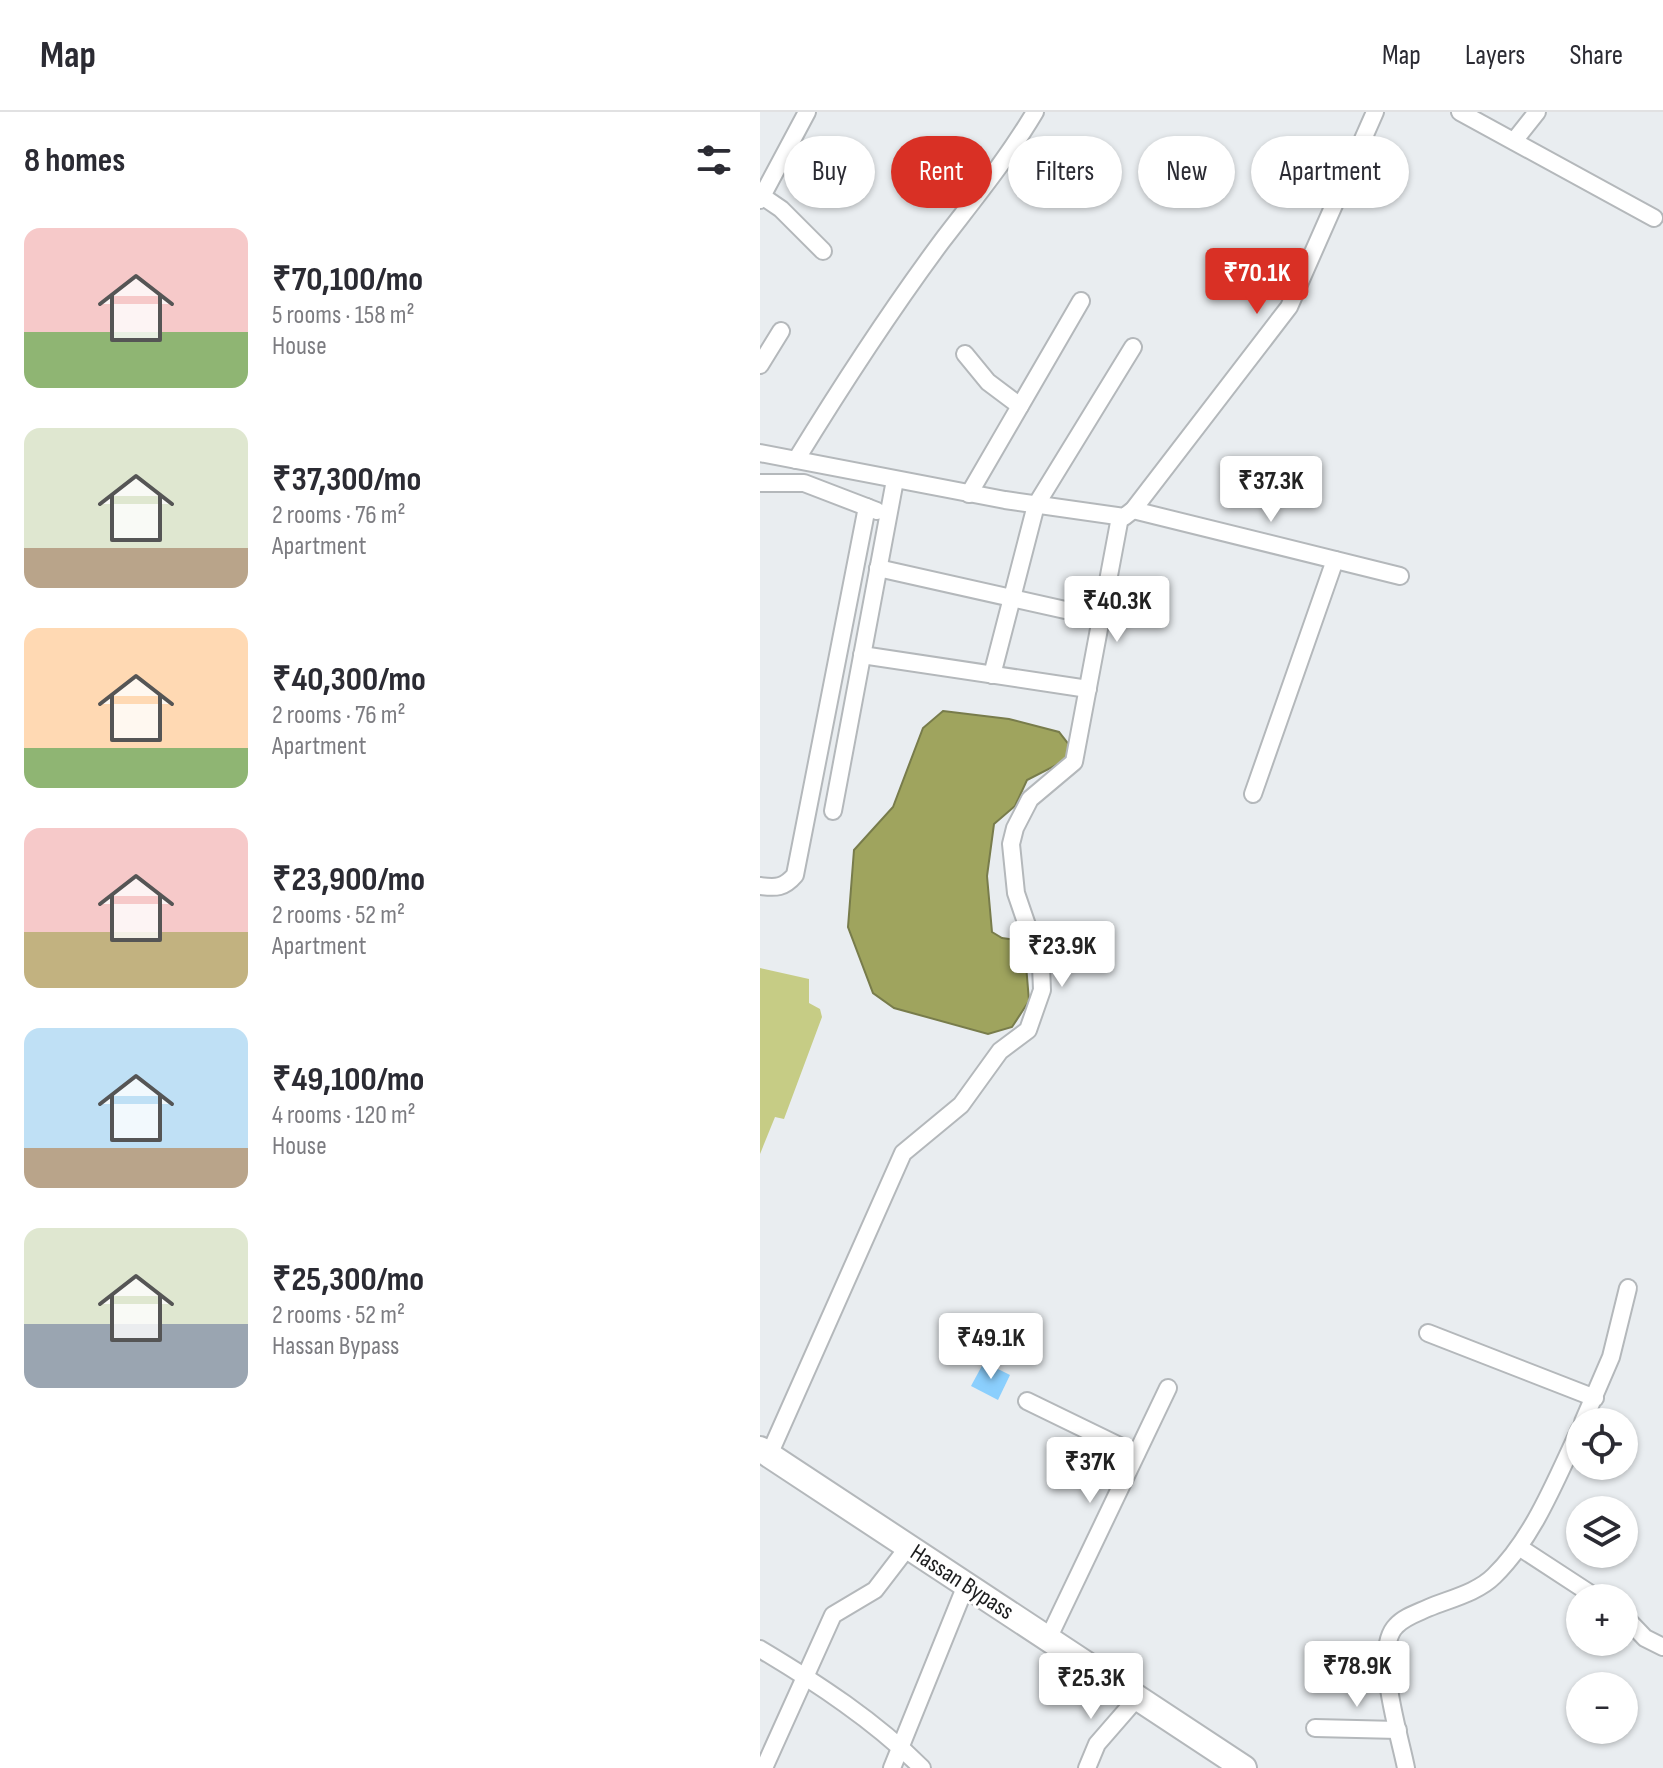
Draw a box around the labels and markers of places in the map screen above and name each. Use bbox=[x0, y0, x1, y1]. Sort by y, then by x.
pin: ₹70.1K bbox=[1192, 248, 1322, 316]
pin: ₹37.3K bbox=[1206, 456, 1336, 524]
pin: ₹40.3K bbox=[1052, 576, 1182, 644]
pin: ₹23.9K bbox=[997, 921, 1127, 989]
pin: ₹49.1K bbox=[926, 1313, 1056, 1381]
pin: ₹37K bbox=[1043, 1437, 1137, 1505]
pin: ₹78.9K bbox=[1292, 1641, 1422, 1709]
pin: ₹25.3K bbox=[1026, 1653, 1156, 1721]

